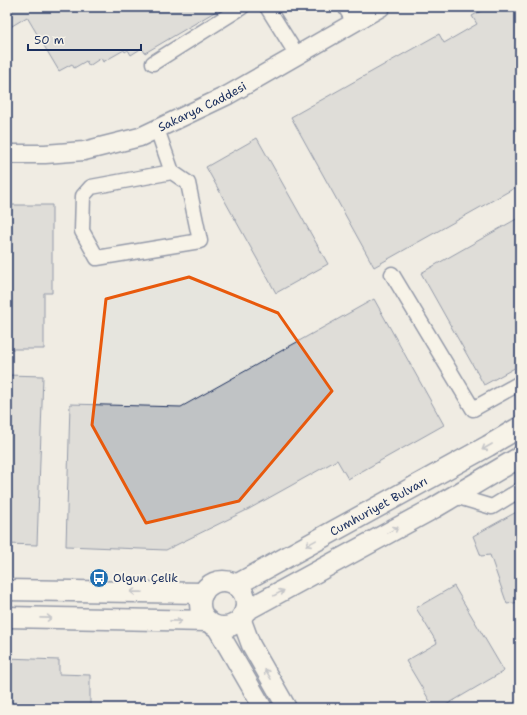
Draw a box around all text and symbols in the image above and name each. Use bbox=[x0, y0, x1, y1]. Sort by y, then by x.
scale bar bbox=[28, 26, 141, 52]
text: 50 m bbox=[34, 32, 64, 48]
street label: Sakarya Caddesi bbox=[155, 78, 249, 135]
one-way arrow bbox=[481, 443, 493, 451]
street label: Cumhuriyet Bulvarı bbox=[327, 473, 431, 540]
one-way arrow bbox=[387, 526, 399, 534]
one-way arrow bbox=[305, 540, 317, 547]
bus stop icon: Olgun Çelik bbox=[88, 567, 110, 589]
place label: Olgun Çelik bbox=[113, 570, 178, 586]
one-way arrow bbox=[130, 588, 143, 596]
one-way arrow bbox=[273, 589, 285, 596]
one-way arrow bbox=[39, 614, 52, 622]
one-way arrow bbox=[169, 617, 182, 625]
one-way arrow bbox=[263, 668, 271, 680]

